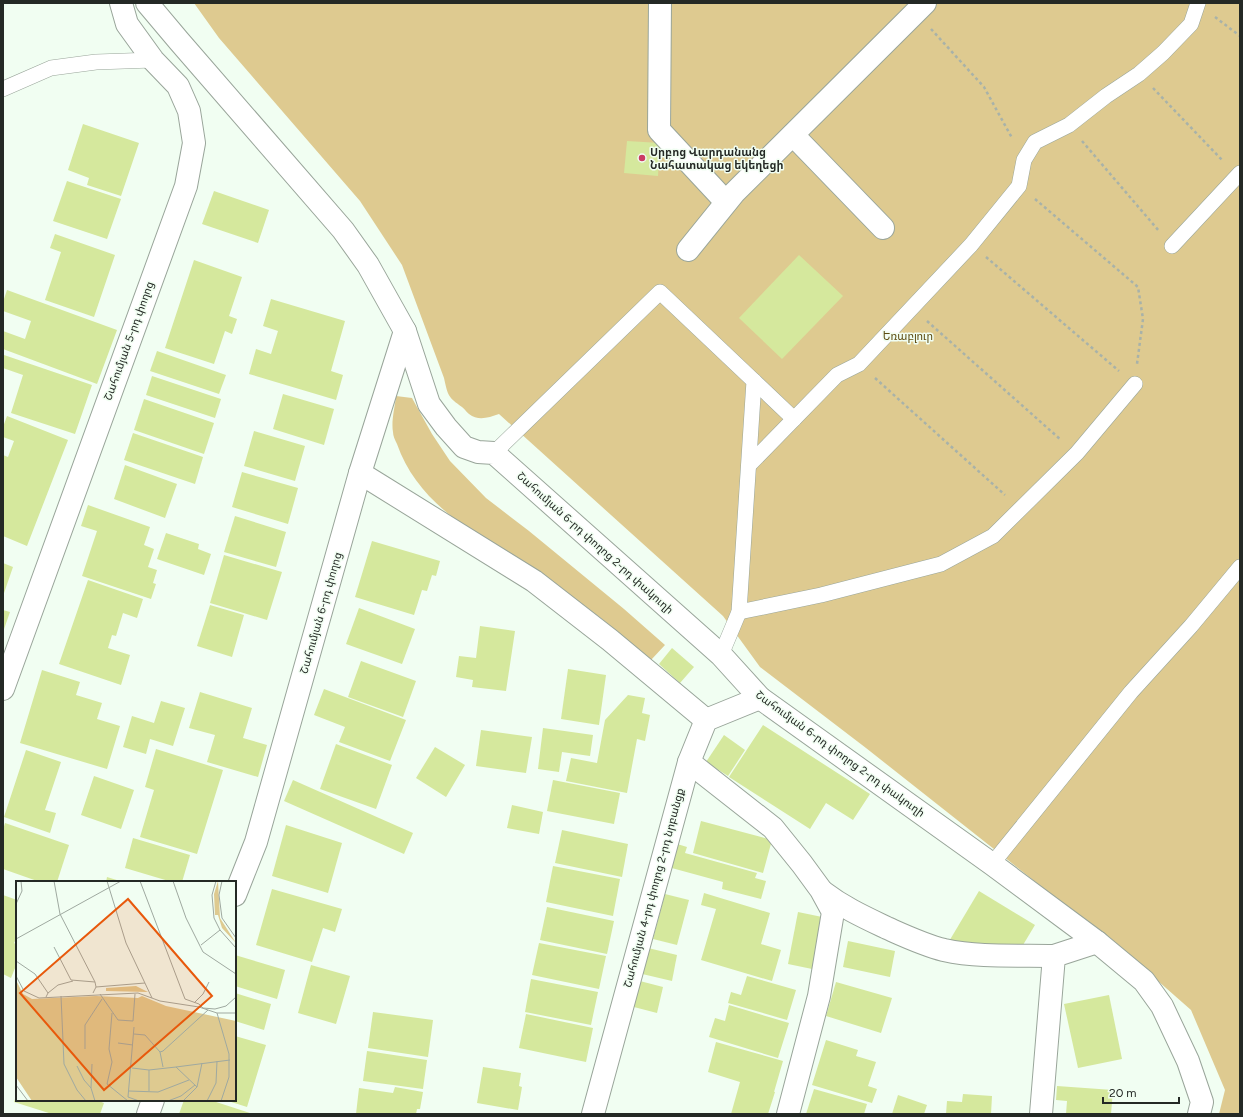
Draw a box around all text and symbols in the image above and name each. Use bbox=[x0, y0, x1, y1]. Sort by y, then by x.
place label: Սրբոց Վարդանանց Նահատակաց եկեղեցի bbox=[650, 146, 783, 172]
marker: Սրբոց Վարդանանց Նահատակաց եկեղեցի bbox=[637, 153, 647, 163]
street label: Շահումյան 5-րդ փողոց bbox=[101, 280, 157, 402]
park label: Եռաբլուր bbox=[883, 330, 933, 343]
street label: Շահումյան 6-րդ փողոց 2-րդ փակուղի bbox=[514, 469, 676, 617]
street label: Շահումյան 6-րդ փողոց bbox=[297, 551, 345, 675]
street label: Շահումյան 6-րդ փողոց 2-րդ փակուղի bbox=[753, 688, 927, 820]
street label: Շահումյան 4-րդ փողոց 2-րդ նրբանցք bbox=[621, 787, 687, 989]
inset map bbox=[16, 881, 236, 1101]
scale bar bbox=[1103, 1079, 1179, 1105]
text: 20 m bbox=[1109, 1086, 1137, 1100]

